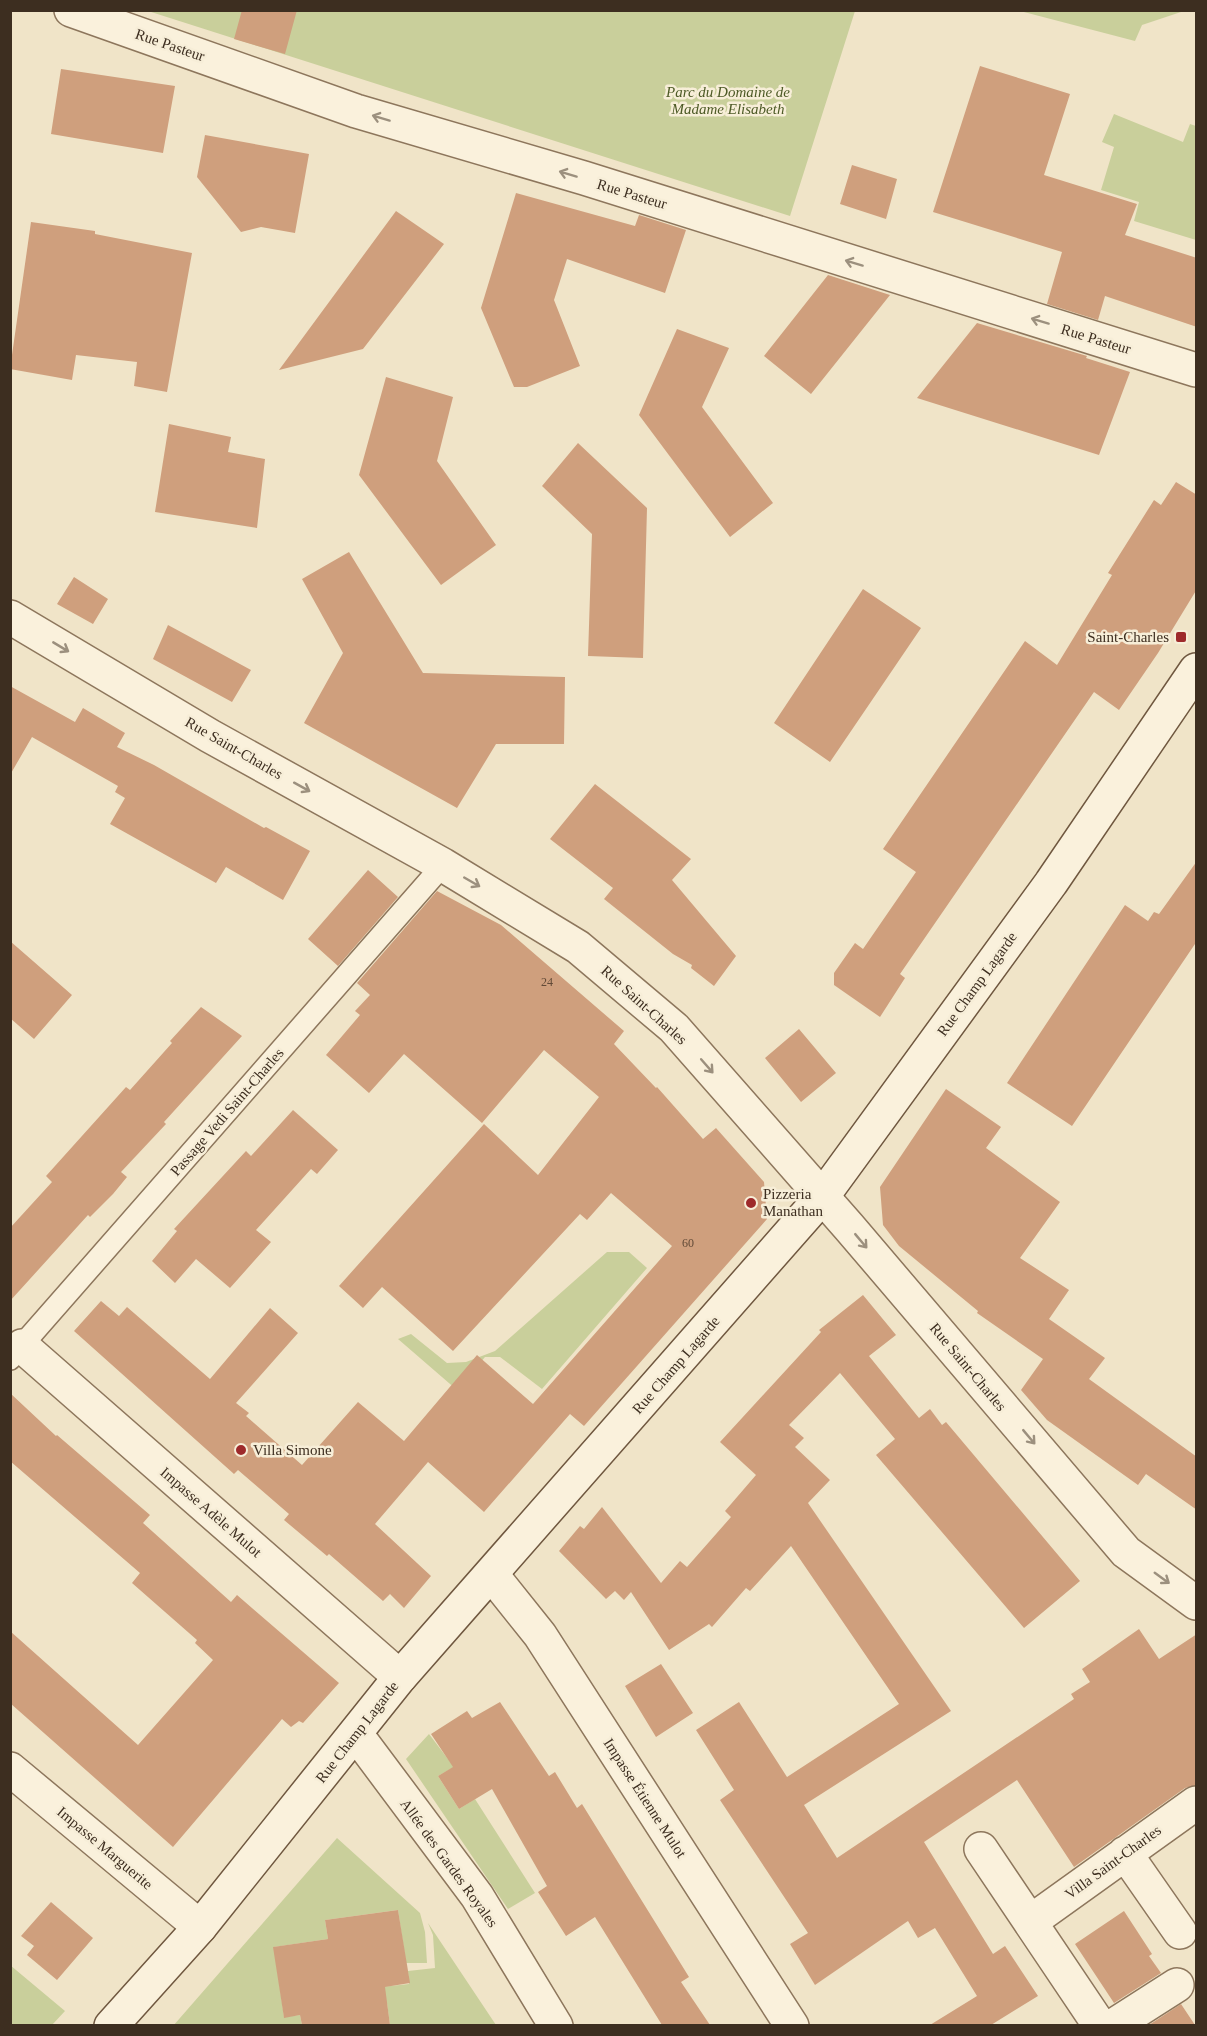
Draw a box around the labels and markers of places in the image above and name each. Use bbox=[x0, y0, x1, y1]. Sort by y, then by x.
place label: Saint-Charles bbox=[1087, 629, 1169, 645]
marker: Saint-Charles bbox=[1174, 630, 1188, 644]
place label: Pizzeria Manathan bbox=[763, 1186, 823, 1219]
marker: Pizzeria Manathan bbox=[744, 1196, 758, 1210]
place label: Villa Simone bbox=[253, 1442, 332, 1458]
marker: Villa Simone bbox=[234, 1443, 248, 1457]

